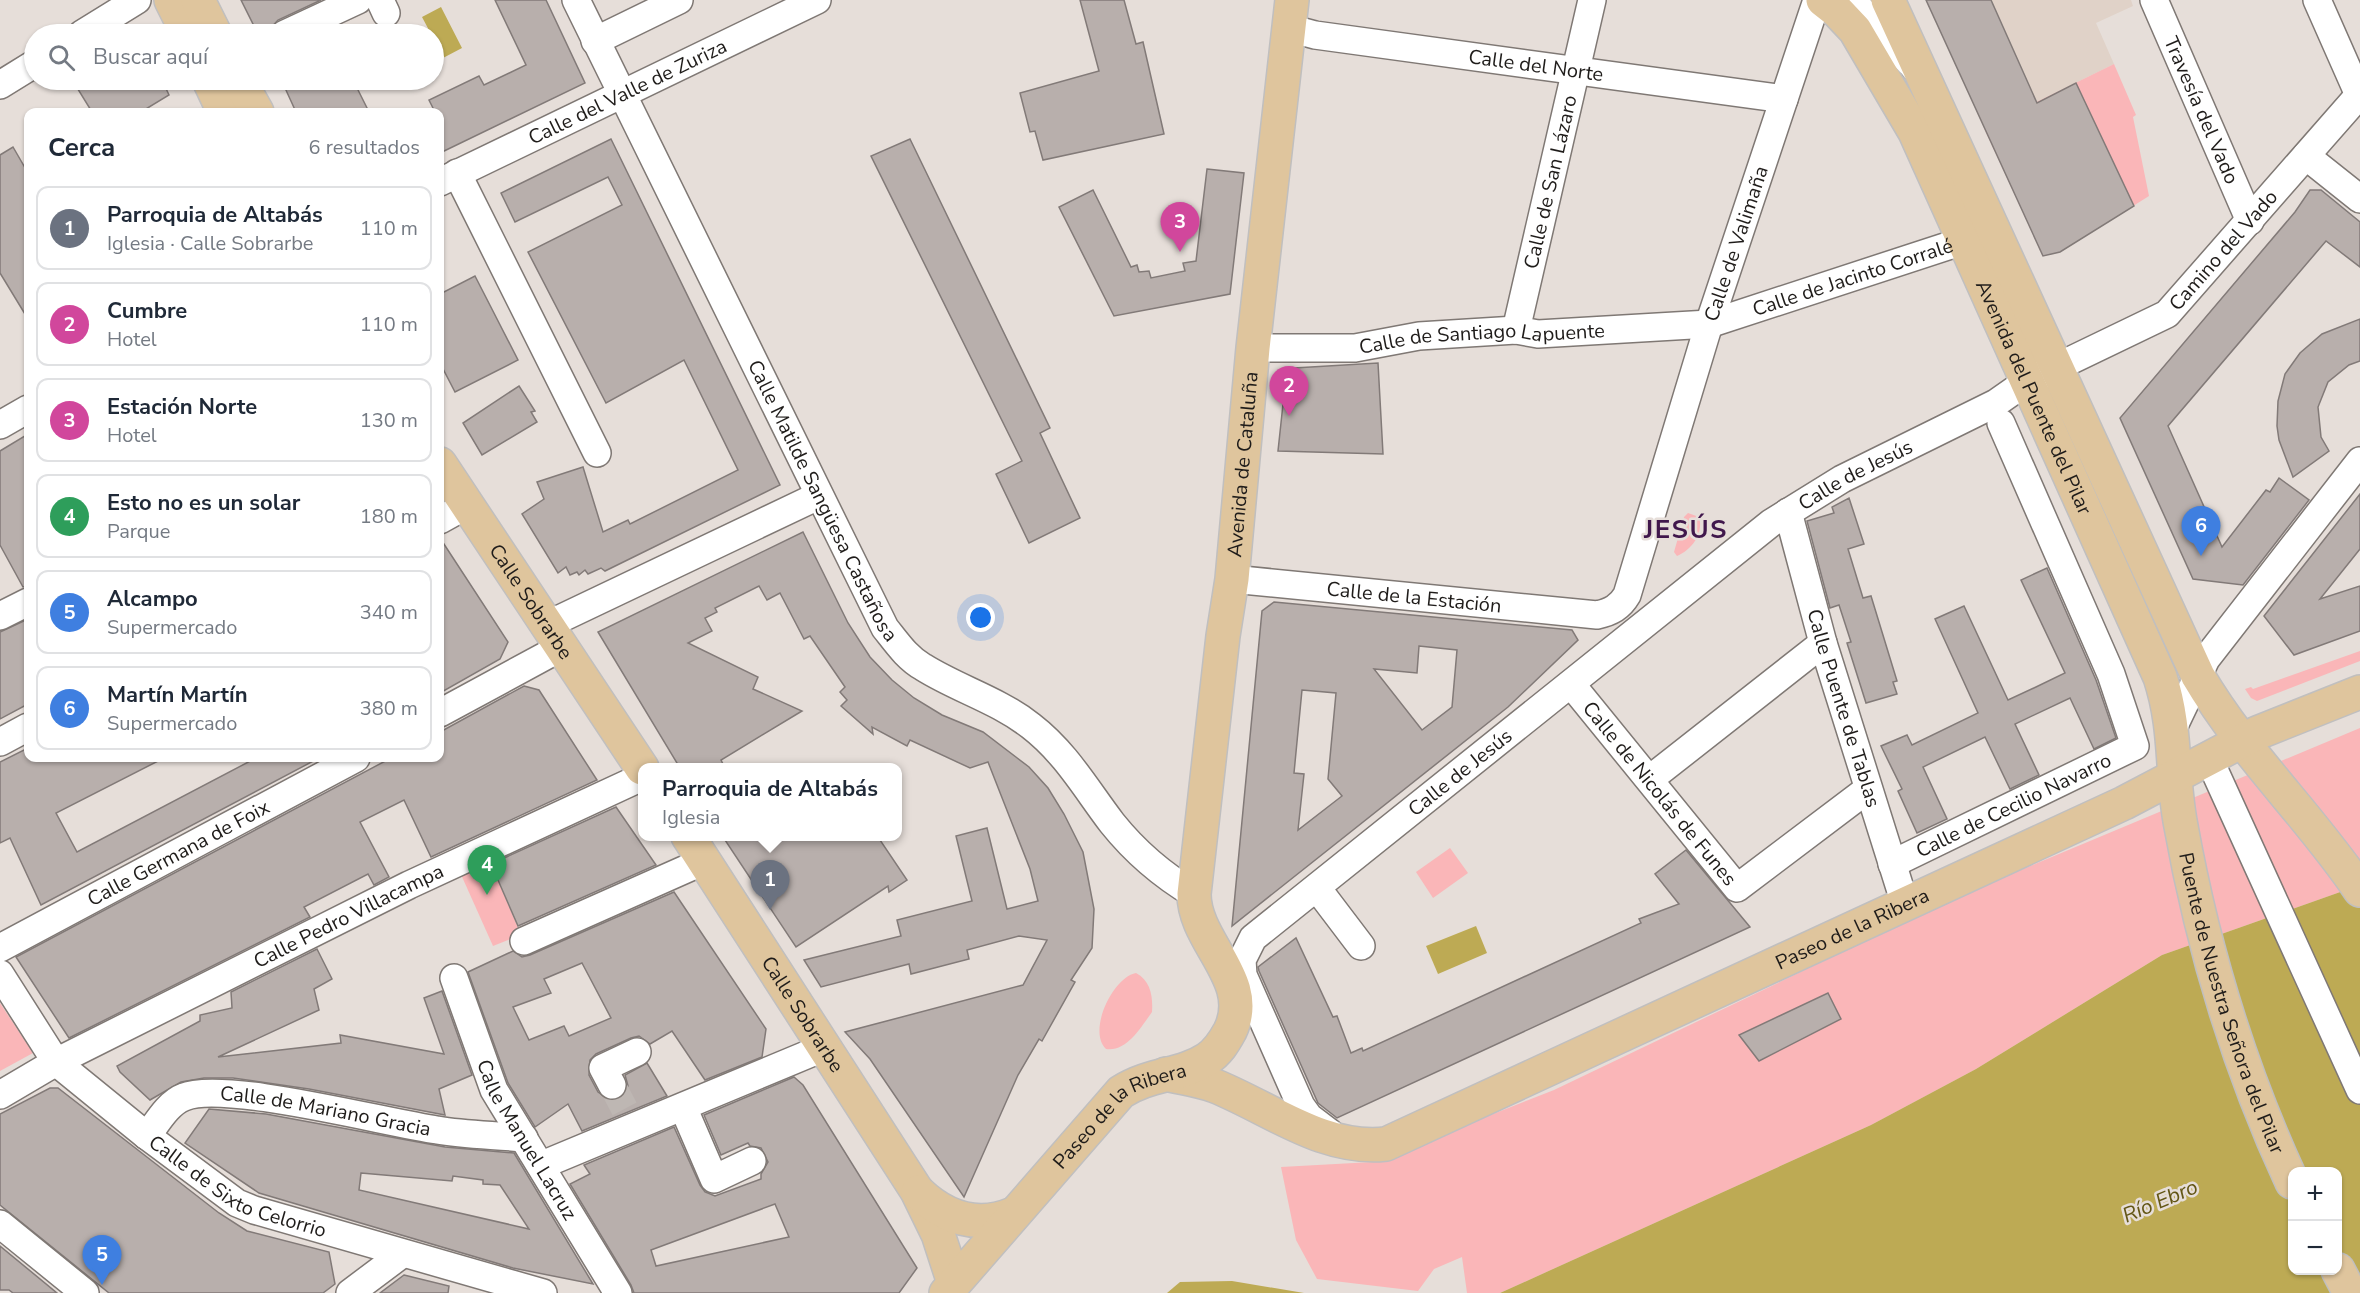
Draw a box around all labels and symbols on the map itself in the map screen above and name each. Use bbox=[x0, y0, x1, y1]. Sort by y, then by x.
street label: Travesía del Vado bbox=[2157, 32, 2245, 188]
street label: Calle del Valle de Zuriza bbox=[524, 33, 731, 151]
street label: Calle del Norte bbox=[1467, 43, 1605, 88]
street label: Calle de San Lázaro bbox=[1518, 92, 1584, 272]
street label: Calle de Valimaña bbox=[1698, 162, 1775, 325]
street label: Camino del Vado bbox=[2163, 184, 2284, 317]
pin: 3 bbox=[1160, 202, 1200, 252]
street label: Calle de Jacinto Corralé bbox=[1749, 232, 1956, 323]
street label: Avenida del Puente del Pilar bbox=[1969, 276, 2098, 519]
street label: Calle de Santiago Lapuente bbox=[1357, 317, 1606, 361]
street label: Calle Matilde Sangüesa Castañosa bbox=[741, 355, 904, 647]
pin: 2 bbox=[1270, 366, 1308, 416]
street label: Avenida de Cataluña bbox=[1221, 370, 1265, 558]
street label: Calle de Jesús bbox=[1793, 433, 1917, 517]
pin: 6 bbox=[2182, 506, 2220, 556]
district label: JESÚS bbox=[1643, 512, 1728, 547]
street label: Calle Sobrarbe bbox=[483, 539, 579, 665]
street label: Calle de la Estación bbox=[1325, 575, 1503, 620]
your location bbox=[966, 603, 995, 632]
street label: Calle Puente de Tablas bbox=[1801, 606, 1887, 811]
street label: Calle de Nicolás de Funes bbox=[1576, 696, 1743, 892]
street label: Calle de Jesús bbox=[1402, 723, 1518, 823]
street label: Calle de Cecilio Navarro bbox=[1911, 747, 2116, 864]
street label: Calle Germana de Foix bbox=[83, 793, 275, 913]
pin: 4 bbox=[468, 846, 506, 895]
street label: Puente de Nuestra Señora del Pilar bbox=[2172, 850, 2291, 1158]
street label: Calle Pedro Villacampa bbox=[249, 858, 448, 975]
pin: 1 bbox=[750, 860, 790, 910]
street label: Paseo de la Ribera bbox=[1771, 882, 1934, 976]
street label: Calle Sobrarbe bbox=[755, 951, 850, 1078]
street label: Calle Manuel Lacruz bbox=[470, 1056, 583, 1225]
street label: Paseo de la Ribera bbox=[1047, 1057, 1190, 1175]
street label: Calle de Mariano Gracia bbox=[219, 1080, 433, 1143]
street label: Calle de Sixto Celorrio bbox=[143, 1129, 329, 1244]
water label: Río Ebro bbox=[2118, 1173, 2202, 1229]
pin: 5 bbox=[82, 1236, 122, 1285]

